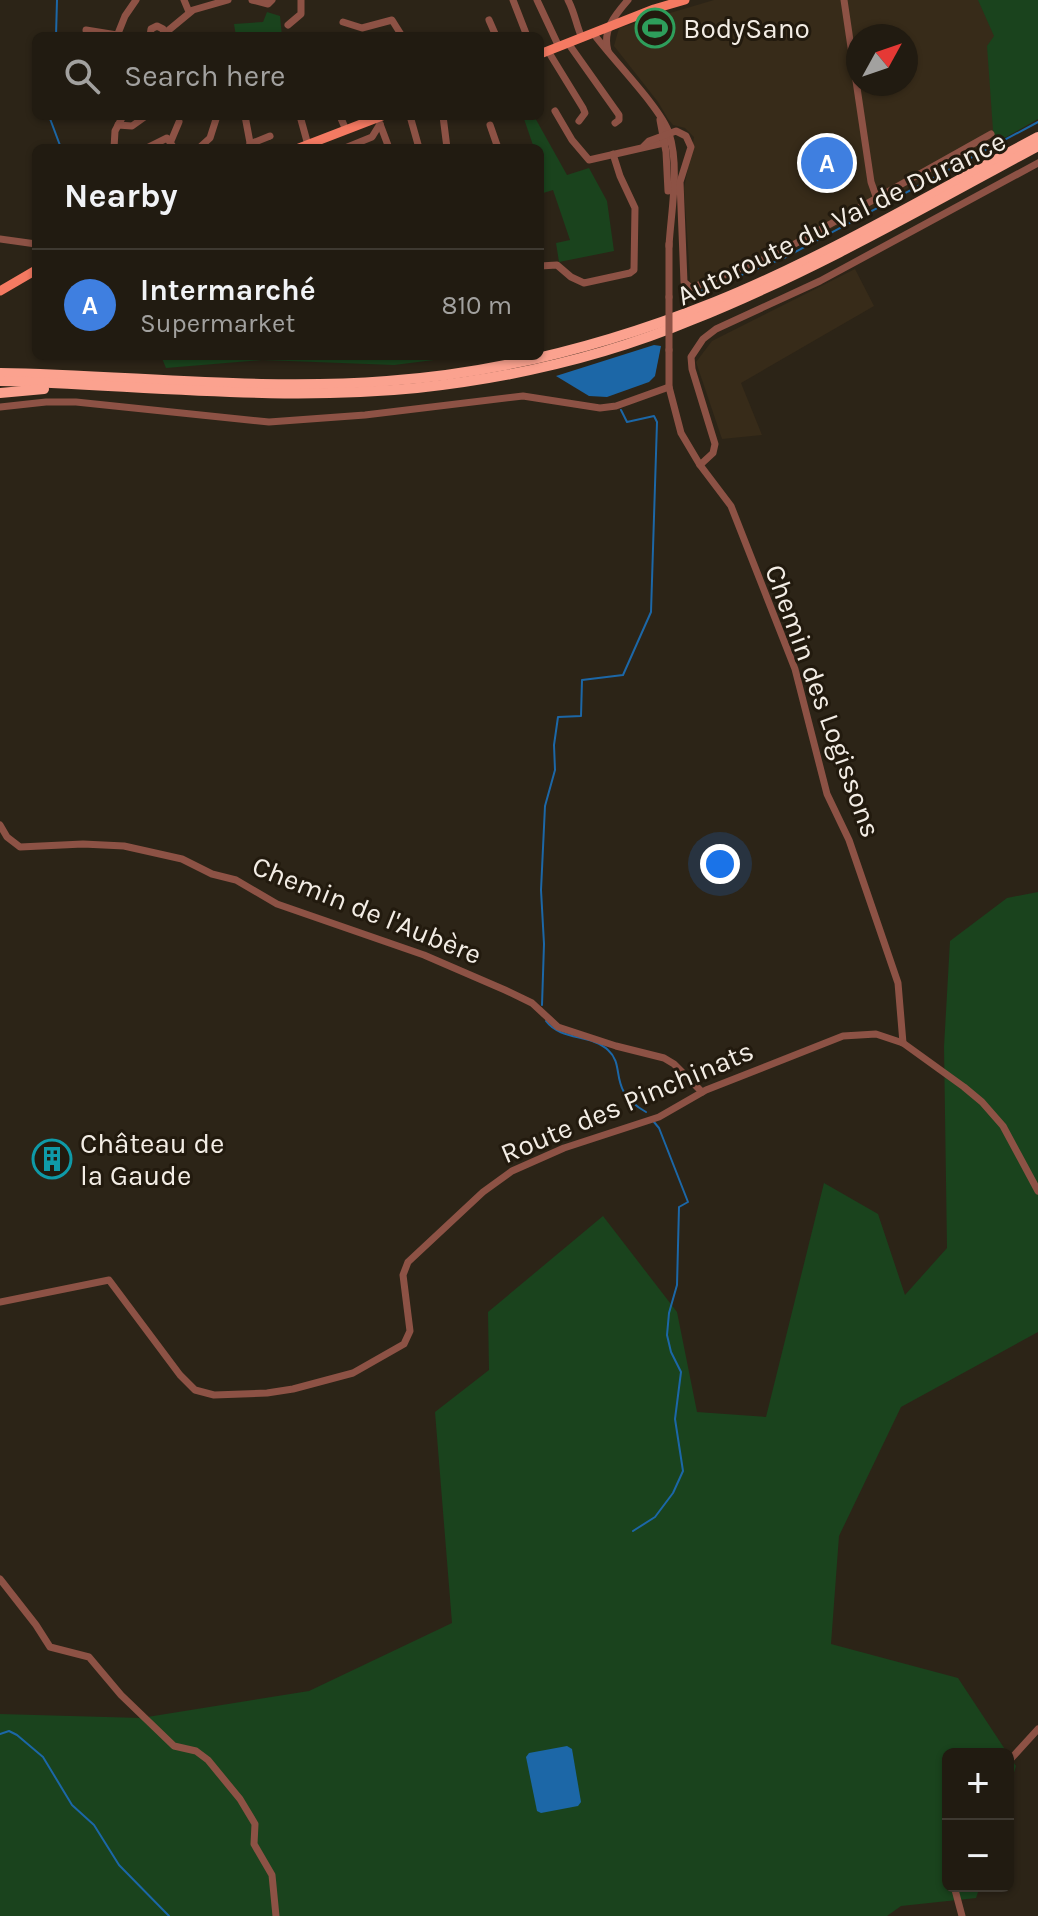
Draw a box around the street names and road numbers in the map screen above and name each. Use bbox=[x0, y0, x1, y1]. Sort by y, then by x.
street label: Autoroute du Val de Durance bbox=[671, 124, 1011, 312]
street label: Chemin des Logissons bbox=[758, 560, 888, 842]
street label: Chemin de l'Aubère bbox=[248, 849, 486, 971]
street label: Route des Pinchinats bbox=[496, 1034, 758, 1170]

